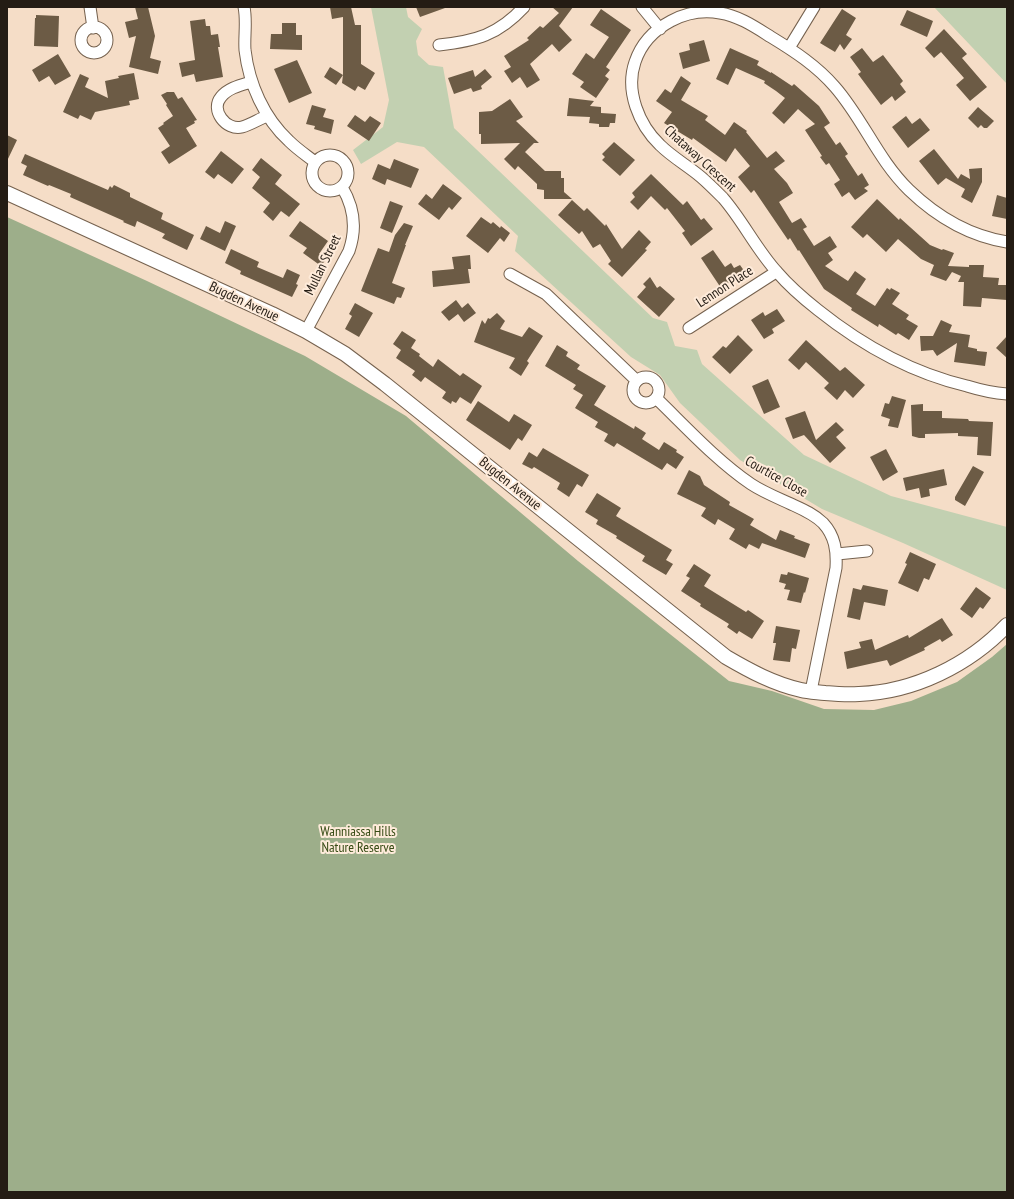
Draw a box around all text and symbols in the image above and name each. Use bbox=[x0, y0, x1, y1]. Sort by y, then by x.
street label: Chataway Crescent bbox=[661, 122, 739, 196]
street label: Mullan Street bbox=[301, 232, 345, 298]
street label: Lennon Place bbox=[694, 262, 756, 312]
street label: Bugden Avenue bbox=[206, 279, 282, 325]
street label: Courtice Close bbox=[742, 453, 810, 501]
street label: Bugden Avenue bbox=[476, 454, 544, 514]
park label: Wanniassa Hills Nature Reserve bbox=[320, 824, 396, 856]

